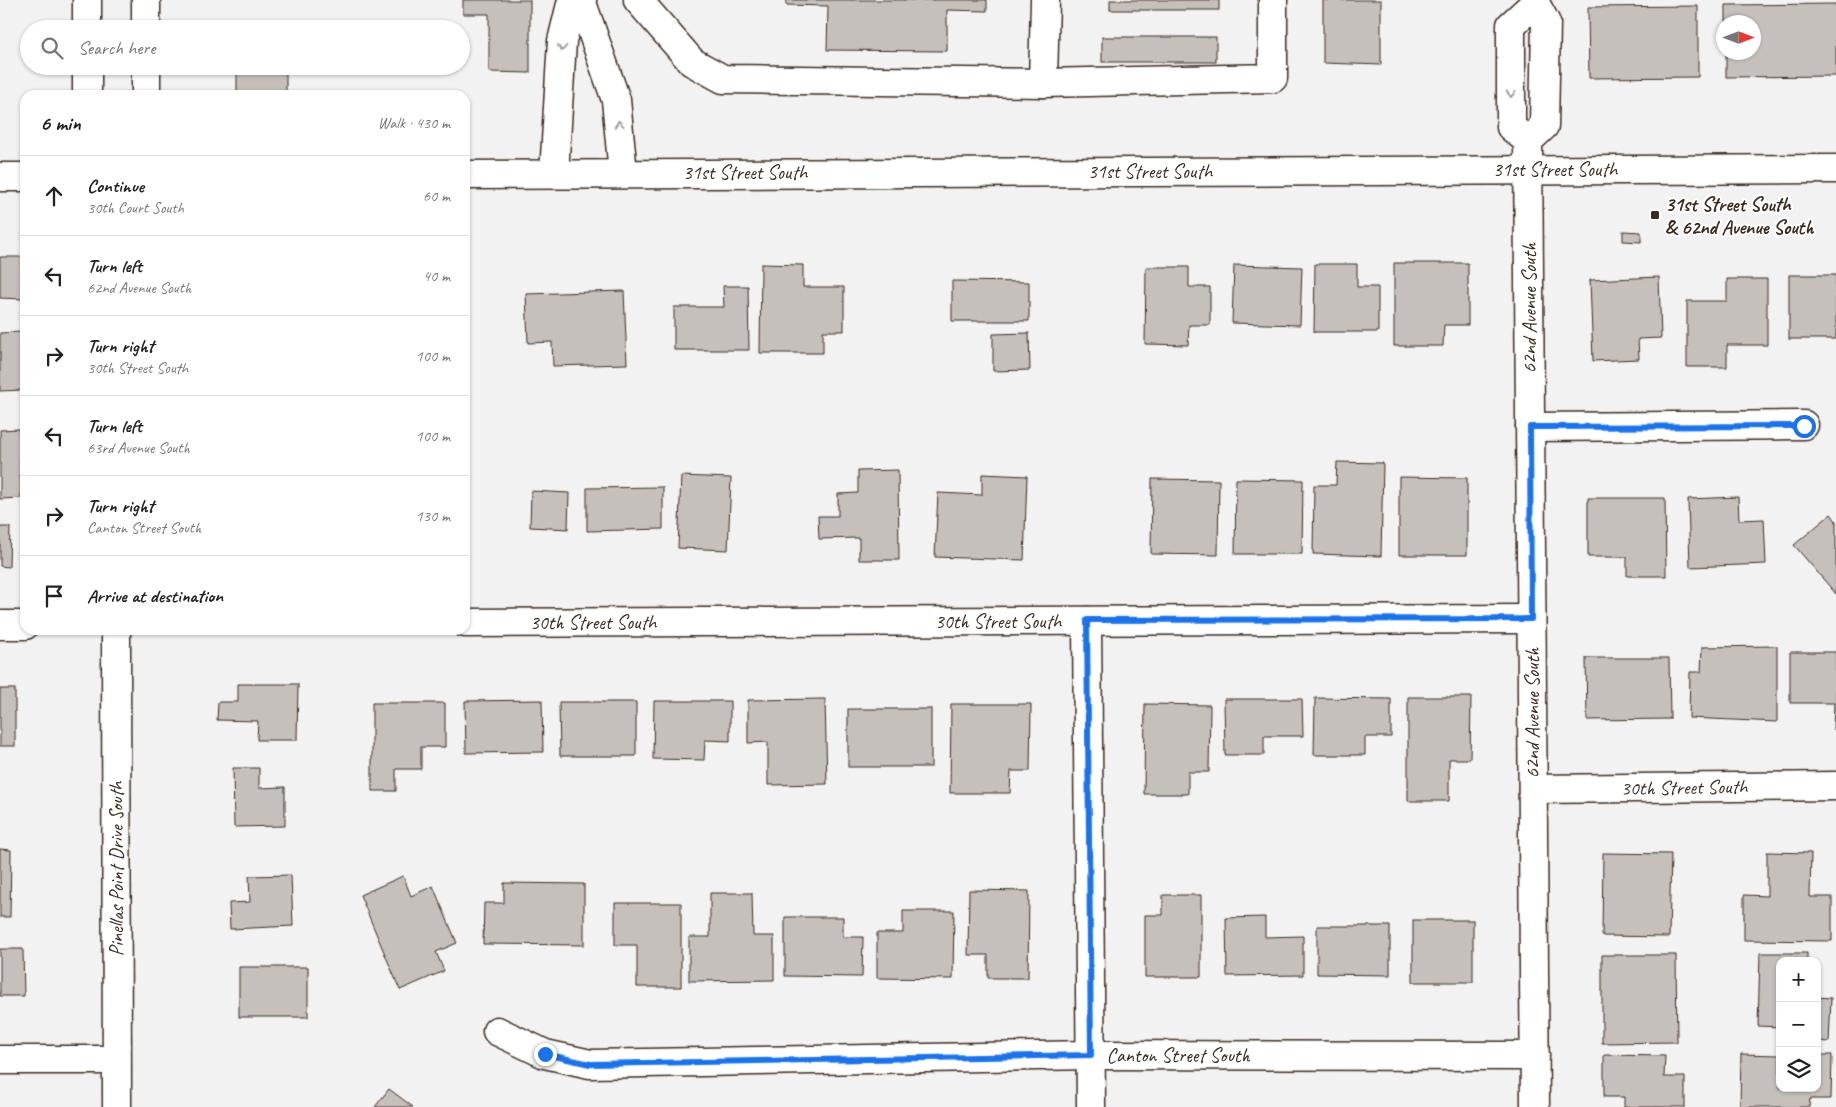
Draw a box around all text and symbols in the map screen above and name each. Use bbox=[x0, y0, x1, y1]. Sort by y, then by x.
north arrow bbox=[1716, 15, 1761, 60]
search box bbox=[20, 20, 470, 75]
icon: search bbox=[38, 34, 66, 62]
text: Search here bbox=[78, 36, 155, 60]
one-way arrow bbox=[557, 44, 568, 52]
one-way arrow bbox=[1506, 90, 1516, 98]
text: 6 min bbox=[40, 110, 81, 136]
text: Walk · 430 m bbox=[378, 113, 450, 133]
one-way arrow bbox=[613, 120, 624, 128]
street label: 31st Street South bbox=[1493, 157, 1619, 182]
street label: 31st Street South bbox=[1088, 159, 1214, 184]
street label: 31st Street South bbox=[683, 160, 809, 185]
text: Continue bbox=[87, 174, 144, 198]
icon: ahead bbox=[40, 182, 68, 210]
text: 60 m bbox=[423, 186, 450, 206]
place label: 31st Street South & 62nd Avenue South bbox=[1665, 192, 1814, 240]
text: 30th Court South bbox=[87, 198, 184, 218]
marker: 31st Street South & 62nd Avenue South bbox=[1649, 209, 1661, 221]
street label: 62nd Avenue South bbox=[1517, 242, 1542, 373]
text: Turn left bbox=[87, 254, 142, 278]
icon: left bbox=[40, 262, 68, 290]
text: 40 m bbox=[423, 266, 450, 286]
text: 62nd Avenue South bbox=[87, 278, 191, 298]
text: Turn right bbox=[87, 334, 154, 358]
icon: right bbox=[40, 342, 68, 370]
text: 100 m bbox=[416, 346, 450, 366]
text: 30th Street South bbox=[87, 358, 188, 378]
text: Turn left bbox=[87, 414, 142, 438]
route start bbox=[1793, 415, 1816, 438]
icon: left bbox=[40, 422, 68, 450]
text: 100 m bbox=[416, 426, 450, 446]
text: 63rd Avenue South bbox=[87, 438, 190, 458]
text: Turn right bbox=[87, 494, 154, 518]
icon: right bbox=[40, 502, 68, 530]
text: 130 m bbox=[416, 506, 450, 526]
text: Canton Street South bbox=[87, 518, 201, 538]
icon: arrive bbox=[40, 582, 68, 610]
text: Arrive at destination bbox=[87, 584, 223, 608]
street label: 30th Street South bbox=[935, 609, 1063, 634]
street label: 30th Street South bbox=[530, 610, 658, 635]
street label: 62nd Avenue South bbox=[1520, 647, 1545, 778]
street label: 30th Street South bbox=[1620, 774, 1749, 801]
street label: Pinellas Point Drive South bbox=[104, 780, 129, 956]
map controls bbox=[1776, 957, 1821, 1092]
button: + bbox=[1776, 957, 1821, 1002]
button: − bbox=[1776, 1002, 1821, 1047]
route end bbox=[534, 1043, 557, 1066]
street label: Canton Street South bbox=[1107, 1043, 1250, 1068]
button: layers bbox=[1776, 1047, 1821, 1092]

